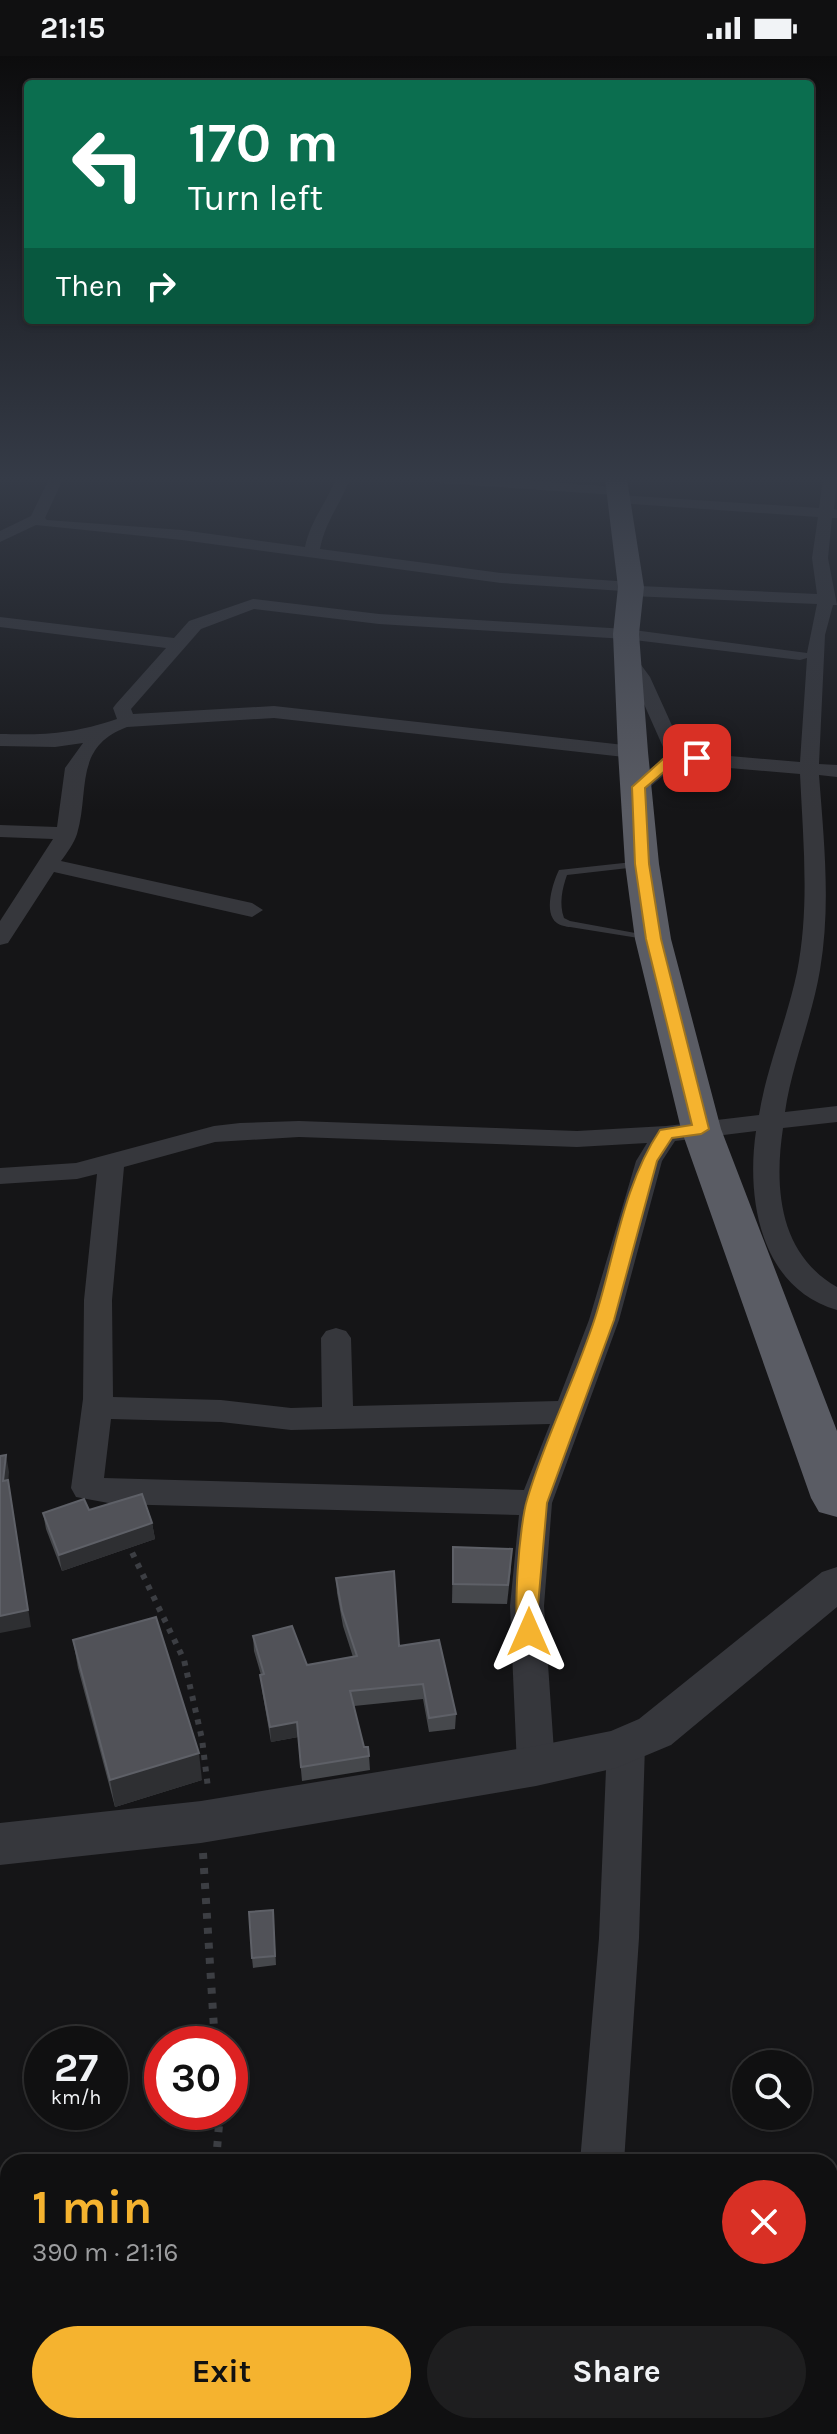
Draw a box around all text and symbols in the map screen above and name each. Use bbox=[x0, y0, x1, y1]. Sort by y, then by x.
text: 21:15 bbox=[40, 10, 105, 46]
text: 170 m bbox=[188, 110, 339, 175]
icon: left bbox=[56, 112, 160, 216]
text: Turn left bbox=[188, 177, 323, 219]
icon: right bbox=[139, 264, 183, 308]
text: Then bbox=[56, 268, 123, 304]
pin bbox=[663, 724, 731, 792]
icon: arrive bbox=[675, 736, 719, 780]
position arrow bbox=[487, 1590, 571, 1674]
speed limit sign: 30 bbox=[144, 2026, 248, 2130]
text: 27 bbox=[54, 2044, 98, 2091]
map controls bbox=[732, 2050, 812, 2130]
button: search bbox=[732, 2050, 812, 2130]
text: km/h bbox=[51, 2086, 101, 2109]
text: 1 min bbox=[32, 2179, 152, 2235]
button: close bbox=[722, 2180, 806, 2264]
text: 390 m · 21:16 bbox=[32, 2237, 178, 2268]
button: Exit bbox=[32, 2326, 411, 2418]
button: Share bbox=[427, 2326, 806, 2418]

